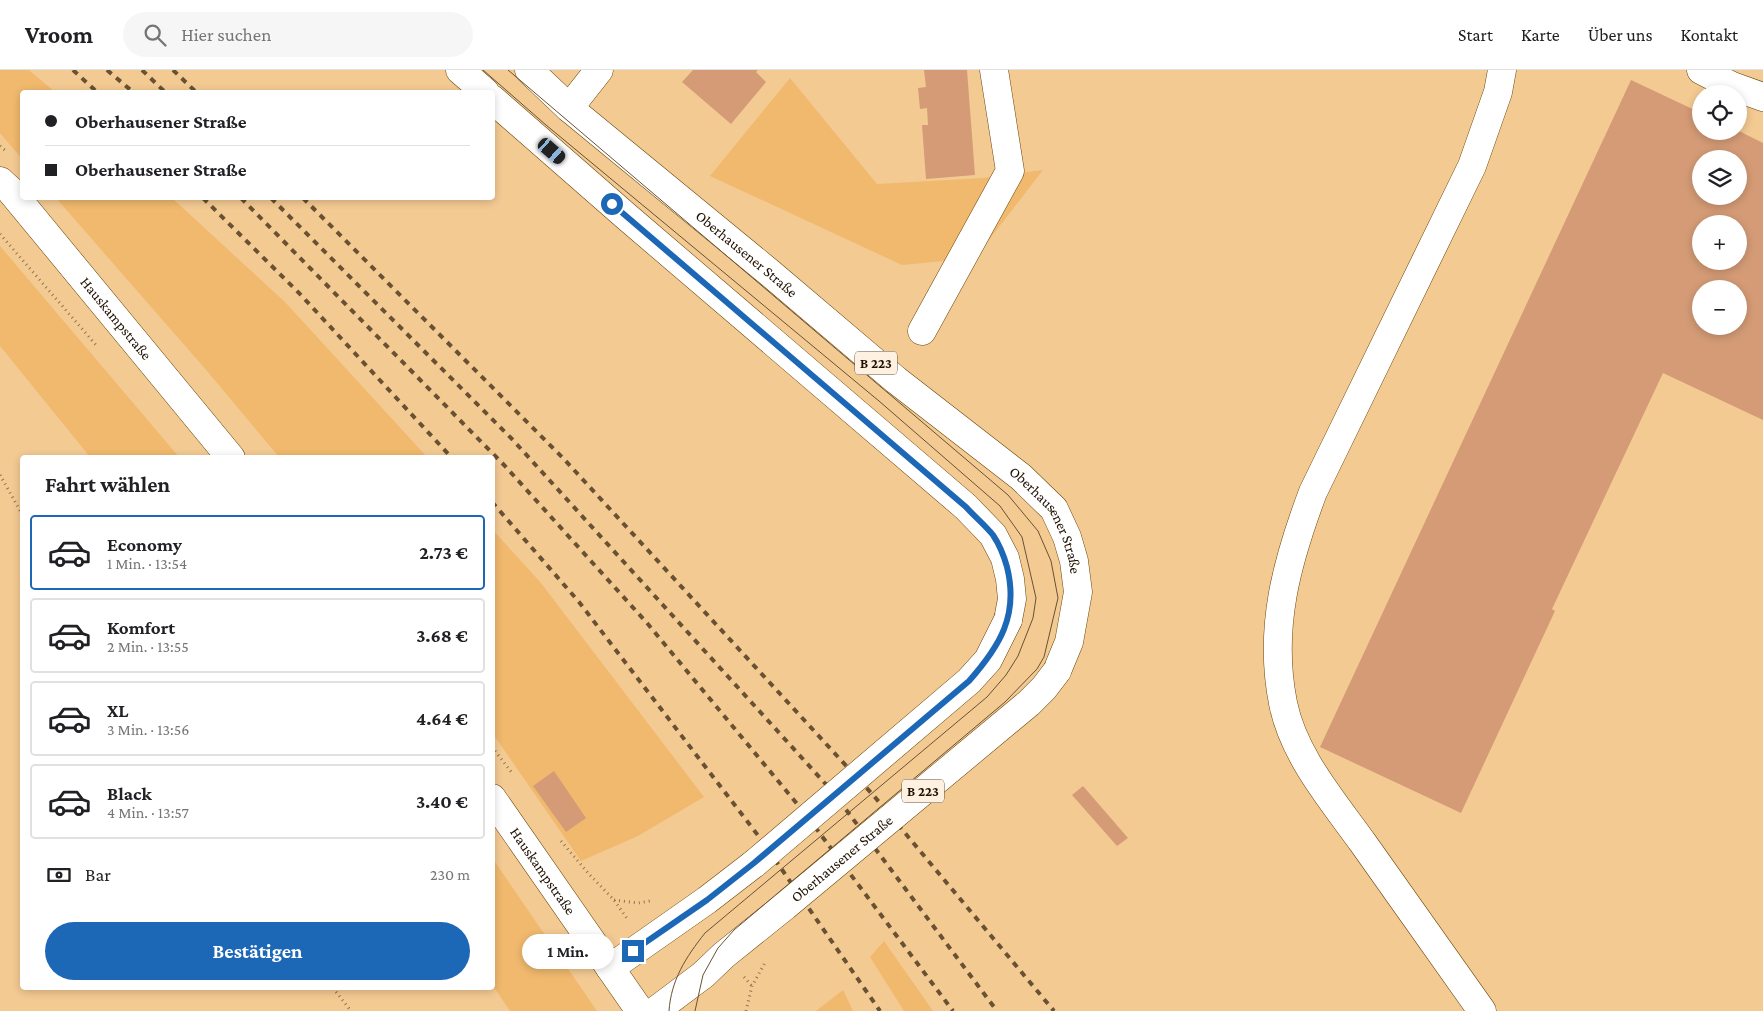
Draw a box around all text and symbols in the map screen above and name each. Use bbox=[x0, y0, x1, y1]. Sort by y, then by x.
search box bbox=[123, 12, 473, 57]
text: Vroom bbox=[25, 21, 93, 48]
icon: search bbox=[141, 21, 169, 49]
text: Hier suchen bbox=[181, 24, 271, 45]
text: Start bbox=[1458, 25, 1493, 45]
text: Karte bbox=[1521, 25, 1560, 45]
text: Über uns bbox=[1588, 25, 1653, 45]
text: Kontakt bbox=[1681, 25, 1738, 45]
map controls bbox=[1692, 85, 1747, 335]
button: locate bbox=[1692, 85, 1747, 140]
text: Oberhausener Straße bbox=[75, 111, 247, 132]
car bbox=[535, 135, 568, 167]
button: layers bbox=[1692, 150, 1747, 205]
text: Oberhausener Straße bbox=[75, 159, 247, 180]
route start bbox=[601, 193, 623, 215]
street label: Oberhausener Straße bbox=[693, 207, 801, 301]
button: + bbox=[1692, 215, 1747, 270]
street label: Hauskampstraße bbox=[77, 274, 155, 363]
button: − bbox=[1692, 280, 1747, 335]
road number: B 223 bbox=[855, 352, 897, 374]
street label: Oberhausener Straße bbox=[1006, 463, 1084, 575]
text: Fahrt wählen bbox=[45, 472, 170, 497]
icon: car bbox=[47, 530, 92, 575]
text: Economy bbox=[107, 534, 182, 555]
text: 2.73 € bbox=[419, 542, 468, 563]
text: 1 Min. · 13:54 bbox=[107, 555, 187, 572]
icon: car bbox=[47, 613, 92, 658]
text: Komfort bbox=[107, 617, 175, 638]
text: 3.68 € bbox=[416, 625, 468, 646]
text: 2 Min. · 13:55 bbox=[107, 638, 189, 655]
icon: car bbox=[47, 696, 92, 741]
text: XL bbox=[107, 700, 129, 721]
text: 4.64 € bbox=[416, 708, 468, 729]
text: 3 Min. · 13:56 bbox=[107, 721, 189, 738]
icon: car bbox=[47, 779, 92, 824]
road number: B 223 bbox=[902, 779, 944, 802]
text: Black bbox=[107, 783, 152, 804]
text: 3.40 € bbox=[416, 791, 468, 812]
text: 4 Min. · 13:57 bbox=[107, 804, 189, 821]
street label: Oberhausener Straße bbox=[788, 812, 896, 905]
street label: Hauskampstraße bbox=[507, 824, 579, 918]
icon: cash bbox=[45, 861, 73, 889]
text: Bar bbox=[85, 864, 111, 885]
text: 230 m bbox=[430, 866, 470, 883]
button: Bestätigen bbox=[45, 922, 470, 980]
callout: 1 Min. bbox=[523, 934, 616, 968]
route end bbox=[622, 940, 644, 962]
text: 1 Min. bbox=[547, 943, 589, 960]

